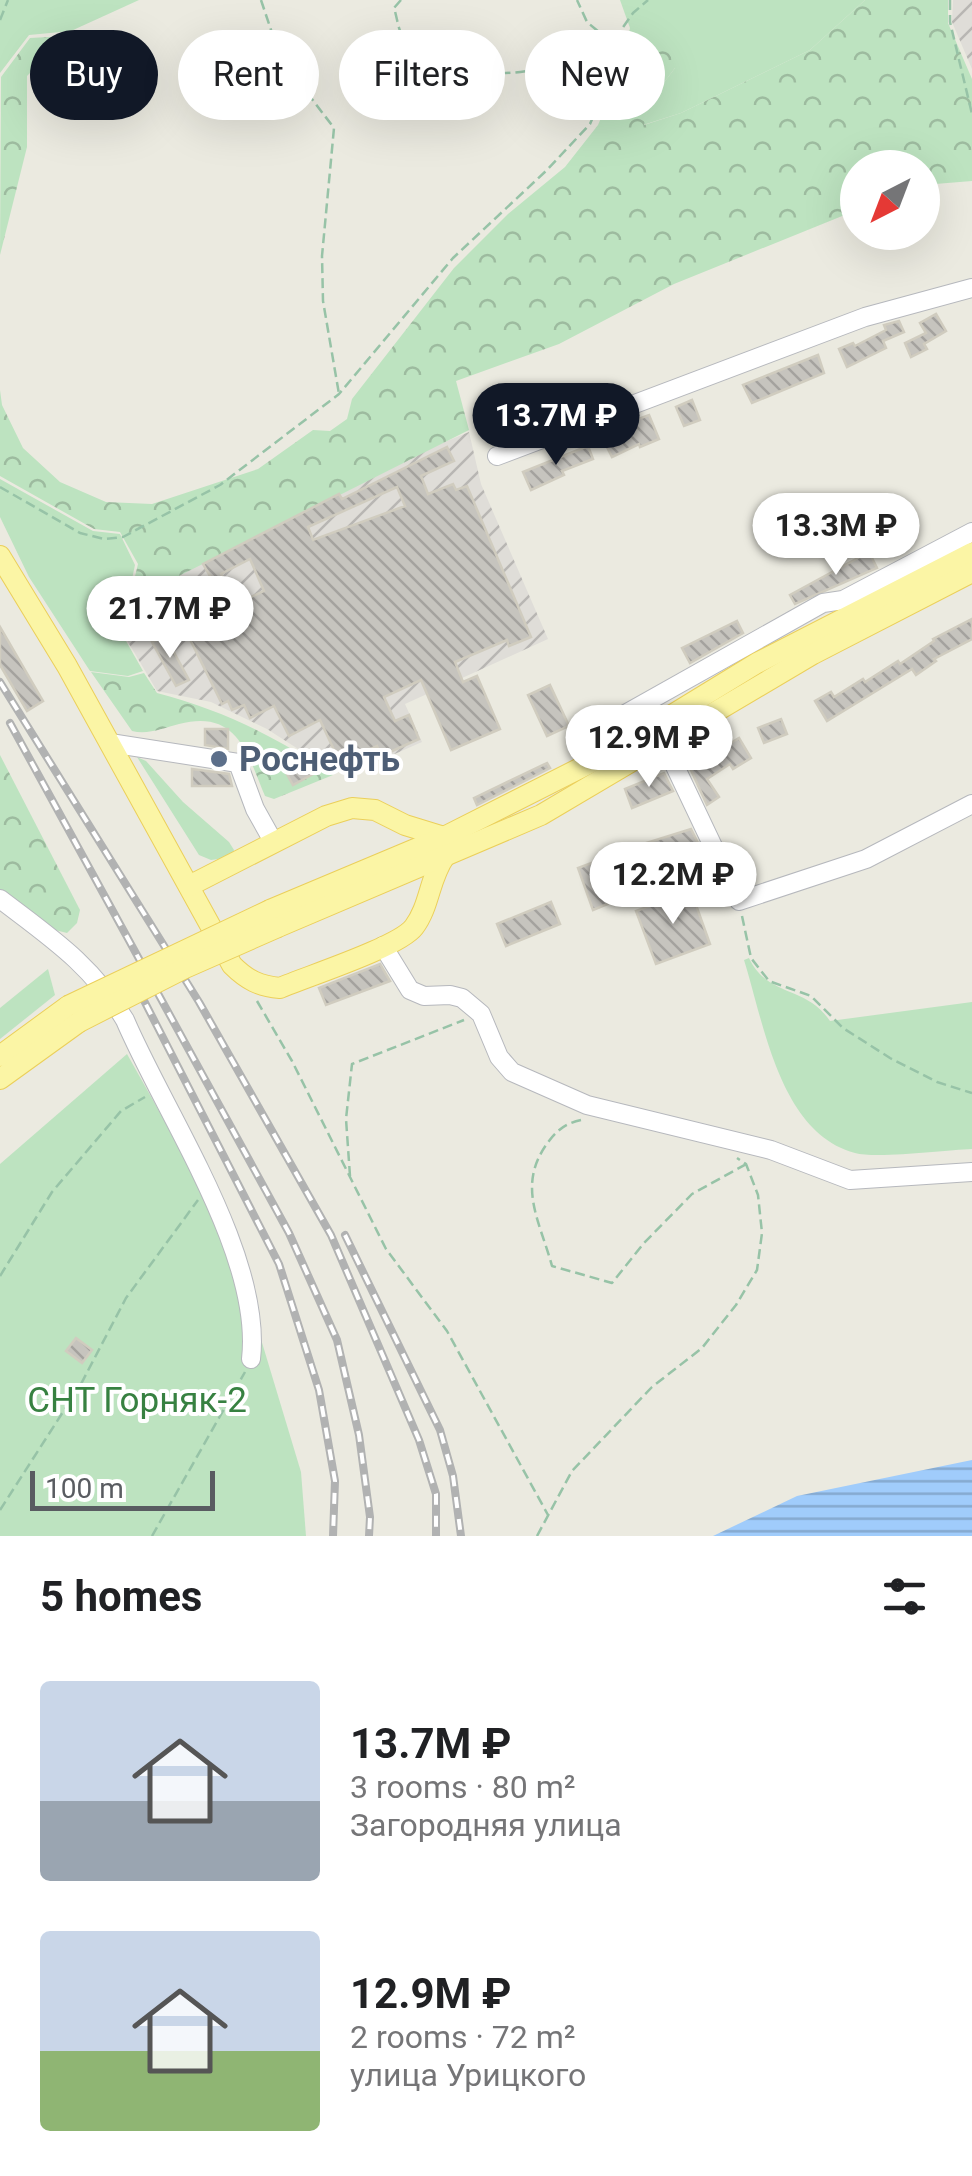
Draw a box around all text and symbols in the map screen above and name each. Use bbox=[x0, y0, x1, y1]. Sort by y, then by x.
chip: Buy bbox=[30, 30, 158, 120]
chip: Rent bbox=[178, 30, 319, 120]
chip: Filters bbox=[339, 30, 505, 120]
chip: New bbox=[525, 30, 665, 120]
north arrow bbox=[840, 150, 940, 250]
map controls bbox=[840, 150, 940, 250]
pin: 13.7M ₽ bbox=[464, 383, 648, 468]
text: 13.7M ₽ bbox=[495, 396, 617, 434]
pin: 13.3M ₽ bbox=[744, 493, 928, 578]
text: 13.3M ₽ bbox=[775, 506, 897, 544]
pin: 21.7M ₽ bbox=[78, 576, 262, 661]
text: 21.7M ₽ bbox=[109, 589, 231, 627]
pin: 12.9M ₽ bbox=[557, 705, 741, 790]
text: 12.9M ₽ bbox=[588, 718, 710, 756]
place label: Роснефть bbox=[239, 739, 400, 780]
marker: Роснефть bbox=[208, 748, 230, 770]
pin: 12.2M ₽ bbox=[581, 842, 765, 927]
text: 12.2M ₽ bbox=[612, 855, 734, 893]
park label: СНТ Горняк-2 bbox=[27, 1380, 247, 1421]
scale bar bbox=[30, 1466, 215, 1510]
text: 100 m bbox=[45, 1472, 124, 1505]
icon: filters bbox=[877, 1569, 932, 1624]
text: 5 homes bbox=[40, 1572, 202, 1621]
text: 13.7M ₽ bbox=[350, 1719, 511, 1768]
icon: home bbox=[120, 1721, 240, 1841]
text: 3 rooms · 80 m² bbox=[350, 1768, 575, 1806]
text: Загородняя улица bbox=[350, 1806, 622, 1844]
text: 12.9M ₽ bbox=[350, 1969, 511, 2018]
icon: home bbox=[120, 1971, 240, 2091]
text: 2 rooms · 72 m² bbox=[350, 2018, 575, 2056]
text: улица Урицкого bbox=[350, 2056, 586, 2094]

